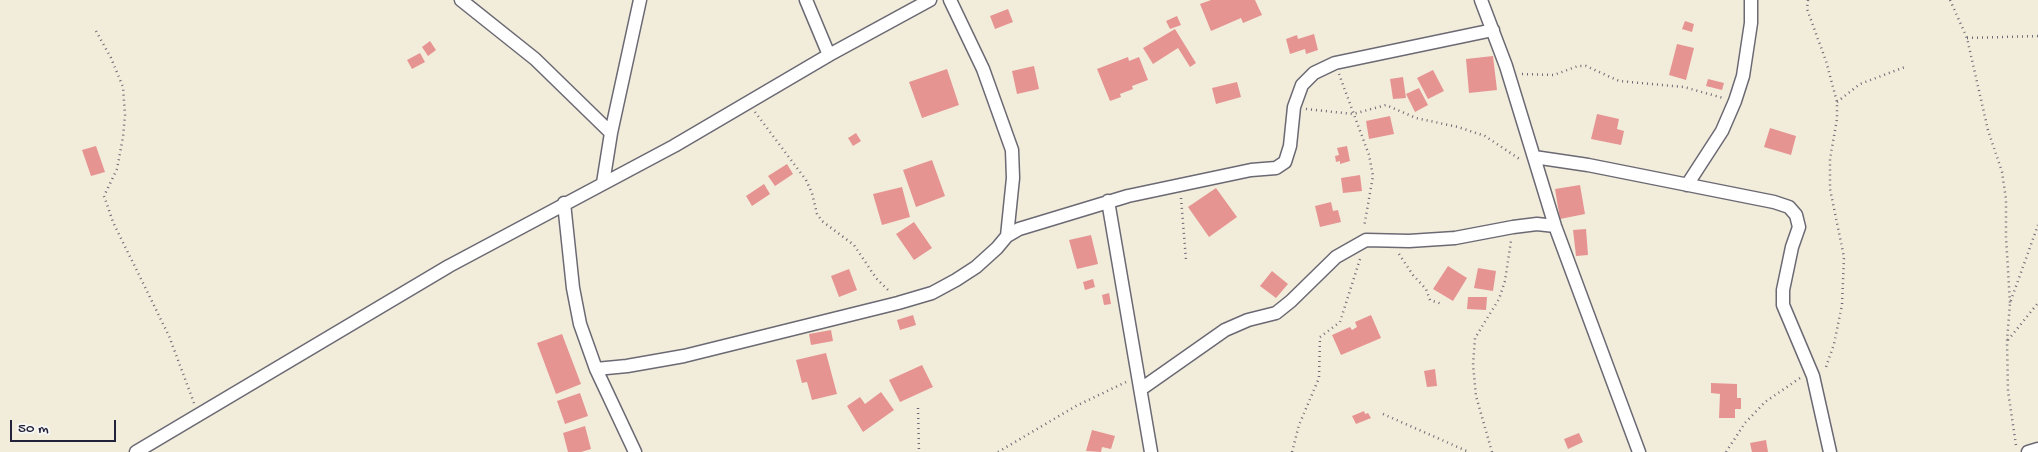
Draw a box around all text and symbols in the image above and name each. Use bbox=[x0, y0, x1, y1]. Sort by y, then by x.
scale bar bbox=[12, 410, 119, 442]
text: 50 m bbox=[18, 420, 49, 438]

